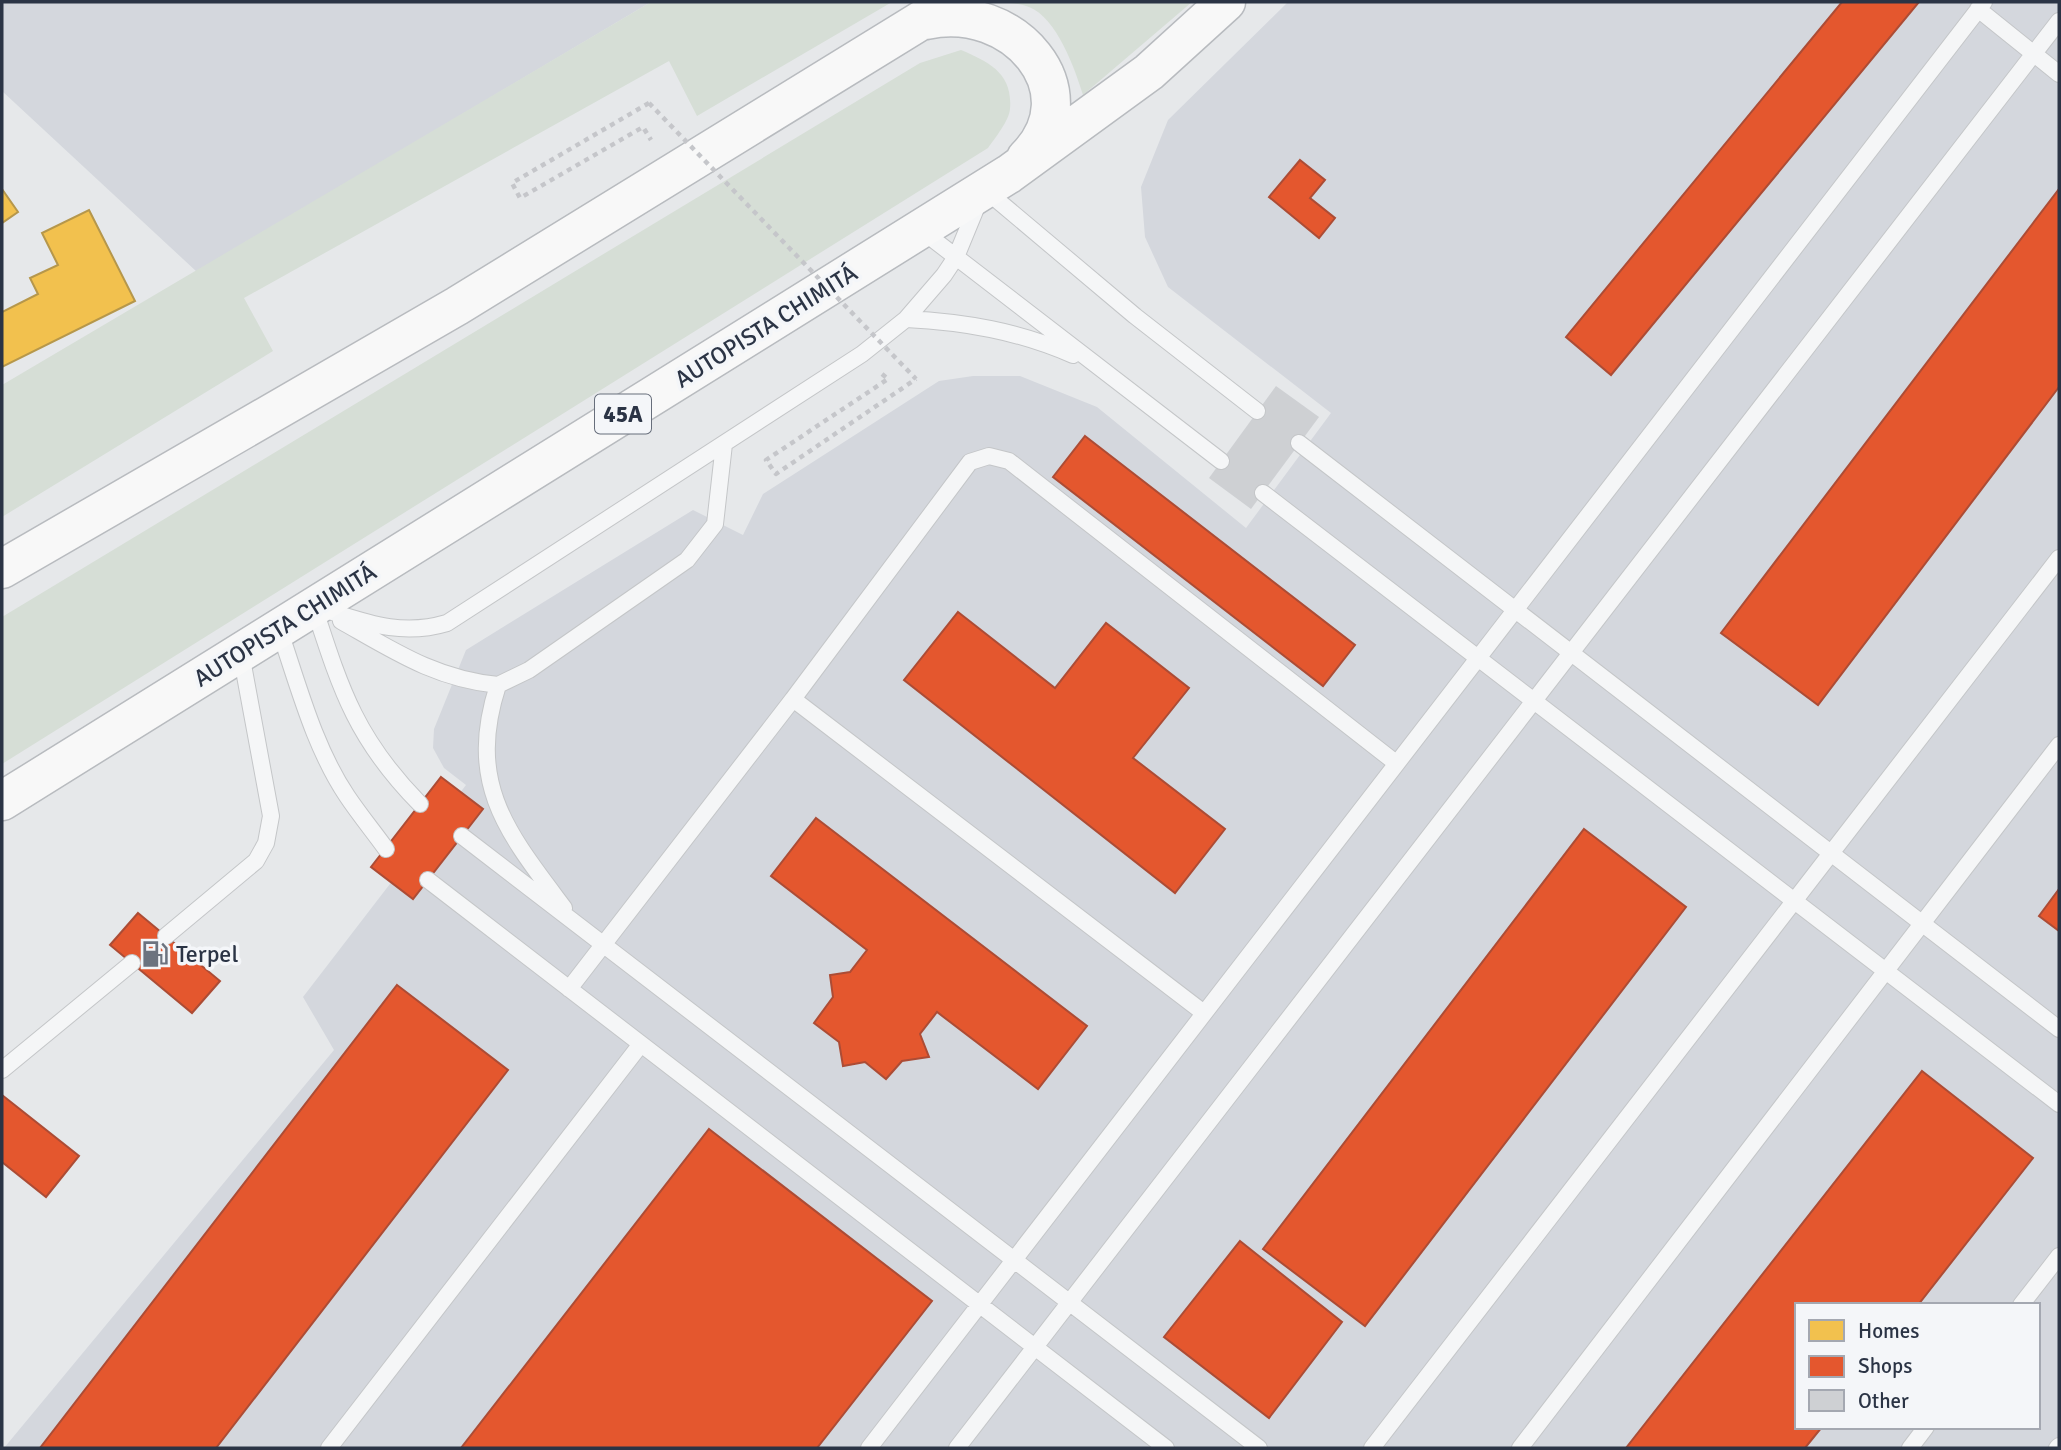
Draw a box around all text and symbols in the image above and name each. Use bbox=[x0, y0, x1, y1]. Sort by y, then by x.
street label: AUTOPISTA CHIMITÁ bbox=[669, 257, 863, 394]
road number: 45A bbox=[595, 394, 651, 434]
street label: AUTOPISTA CHIMITÁ bbox=[188, 556, 382, 693]
fuel station icon: Terpel bbox=[140, 939, 170, 969]
place label: Terpel bbox=[176, 939, 238, 969]
legend bbox=[1795, 1303, 2040, 1429]
text: Homes bbox=[1858, 1318, 1920, 1344]
text: Shops bbox=[1858, 1353, 1912, 1379]
text: Other bbox=[1858, 1388, 1909, 1414]

